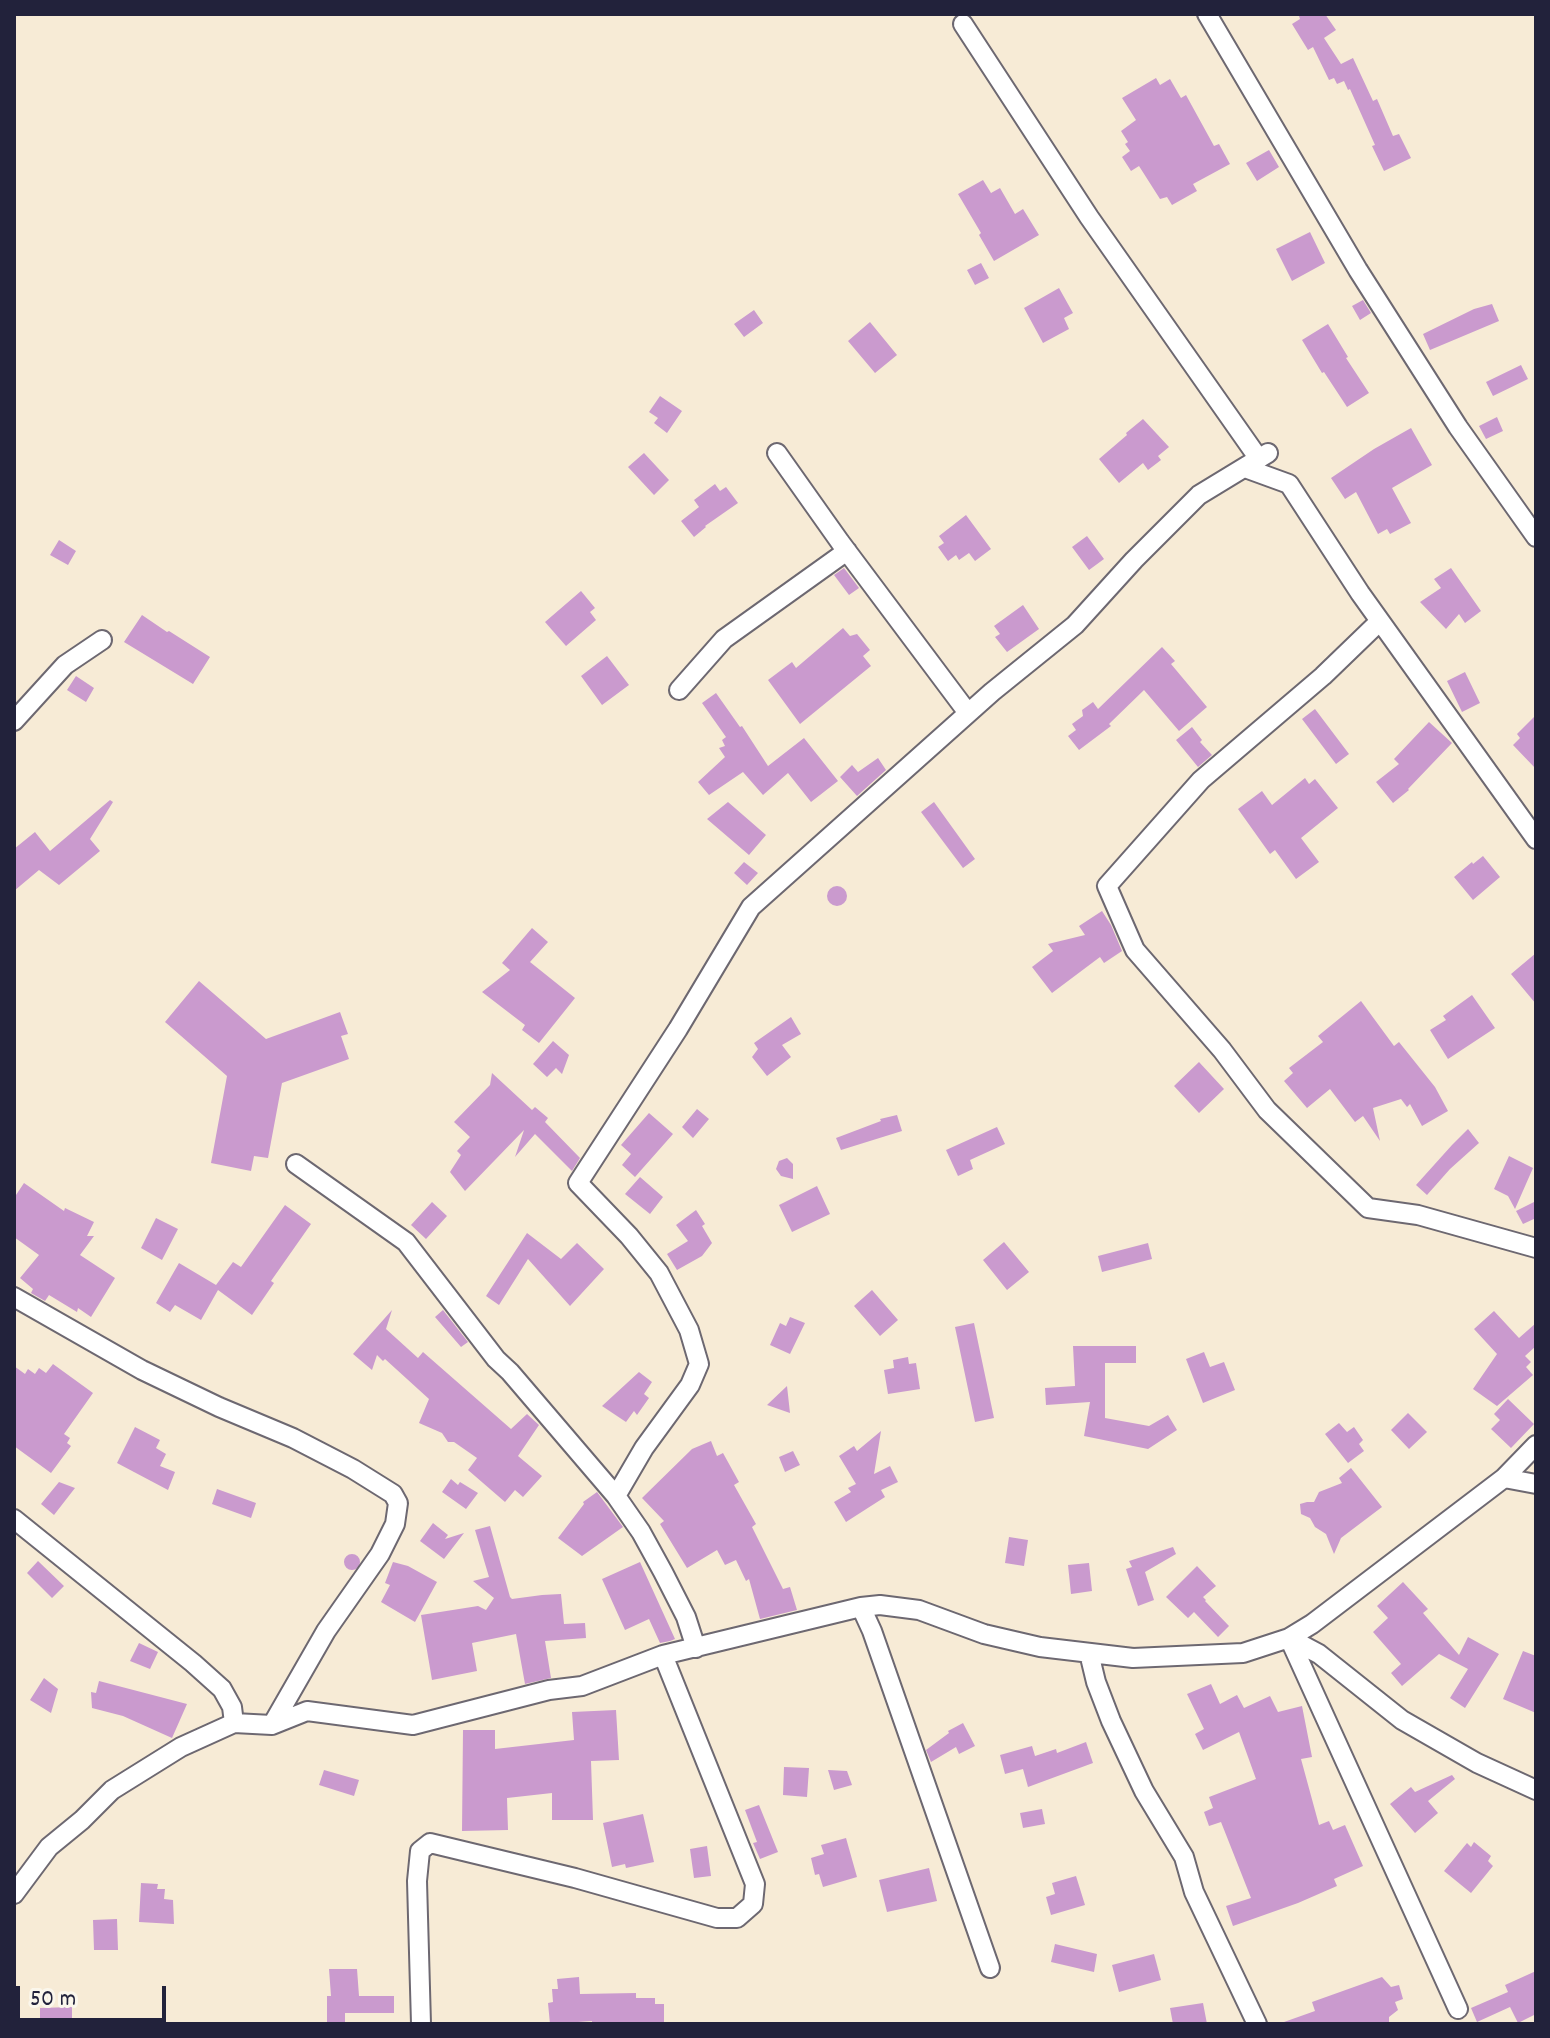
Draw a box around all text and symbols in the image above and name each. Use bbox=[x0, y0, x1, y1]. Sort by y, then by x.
scale bar bbox=[20, 1970, 170, 2020]
text: 50 m bbox=[30, 1983, 76, 2017]

